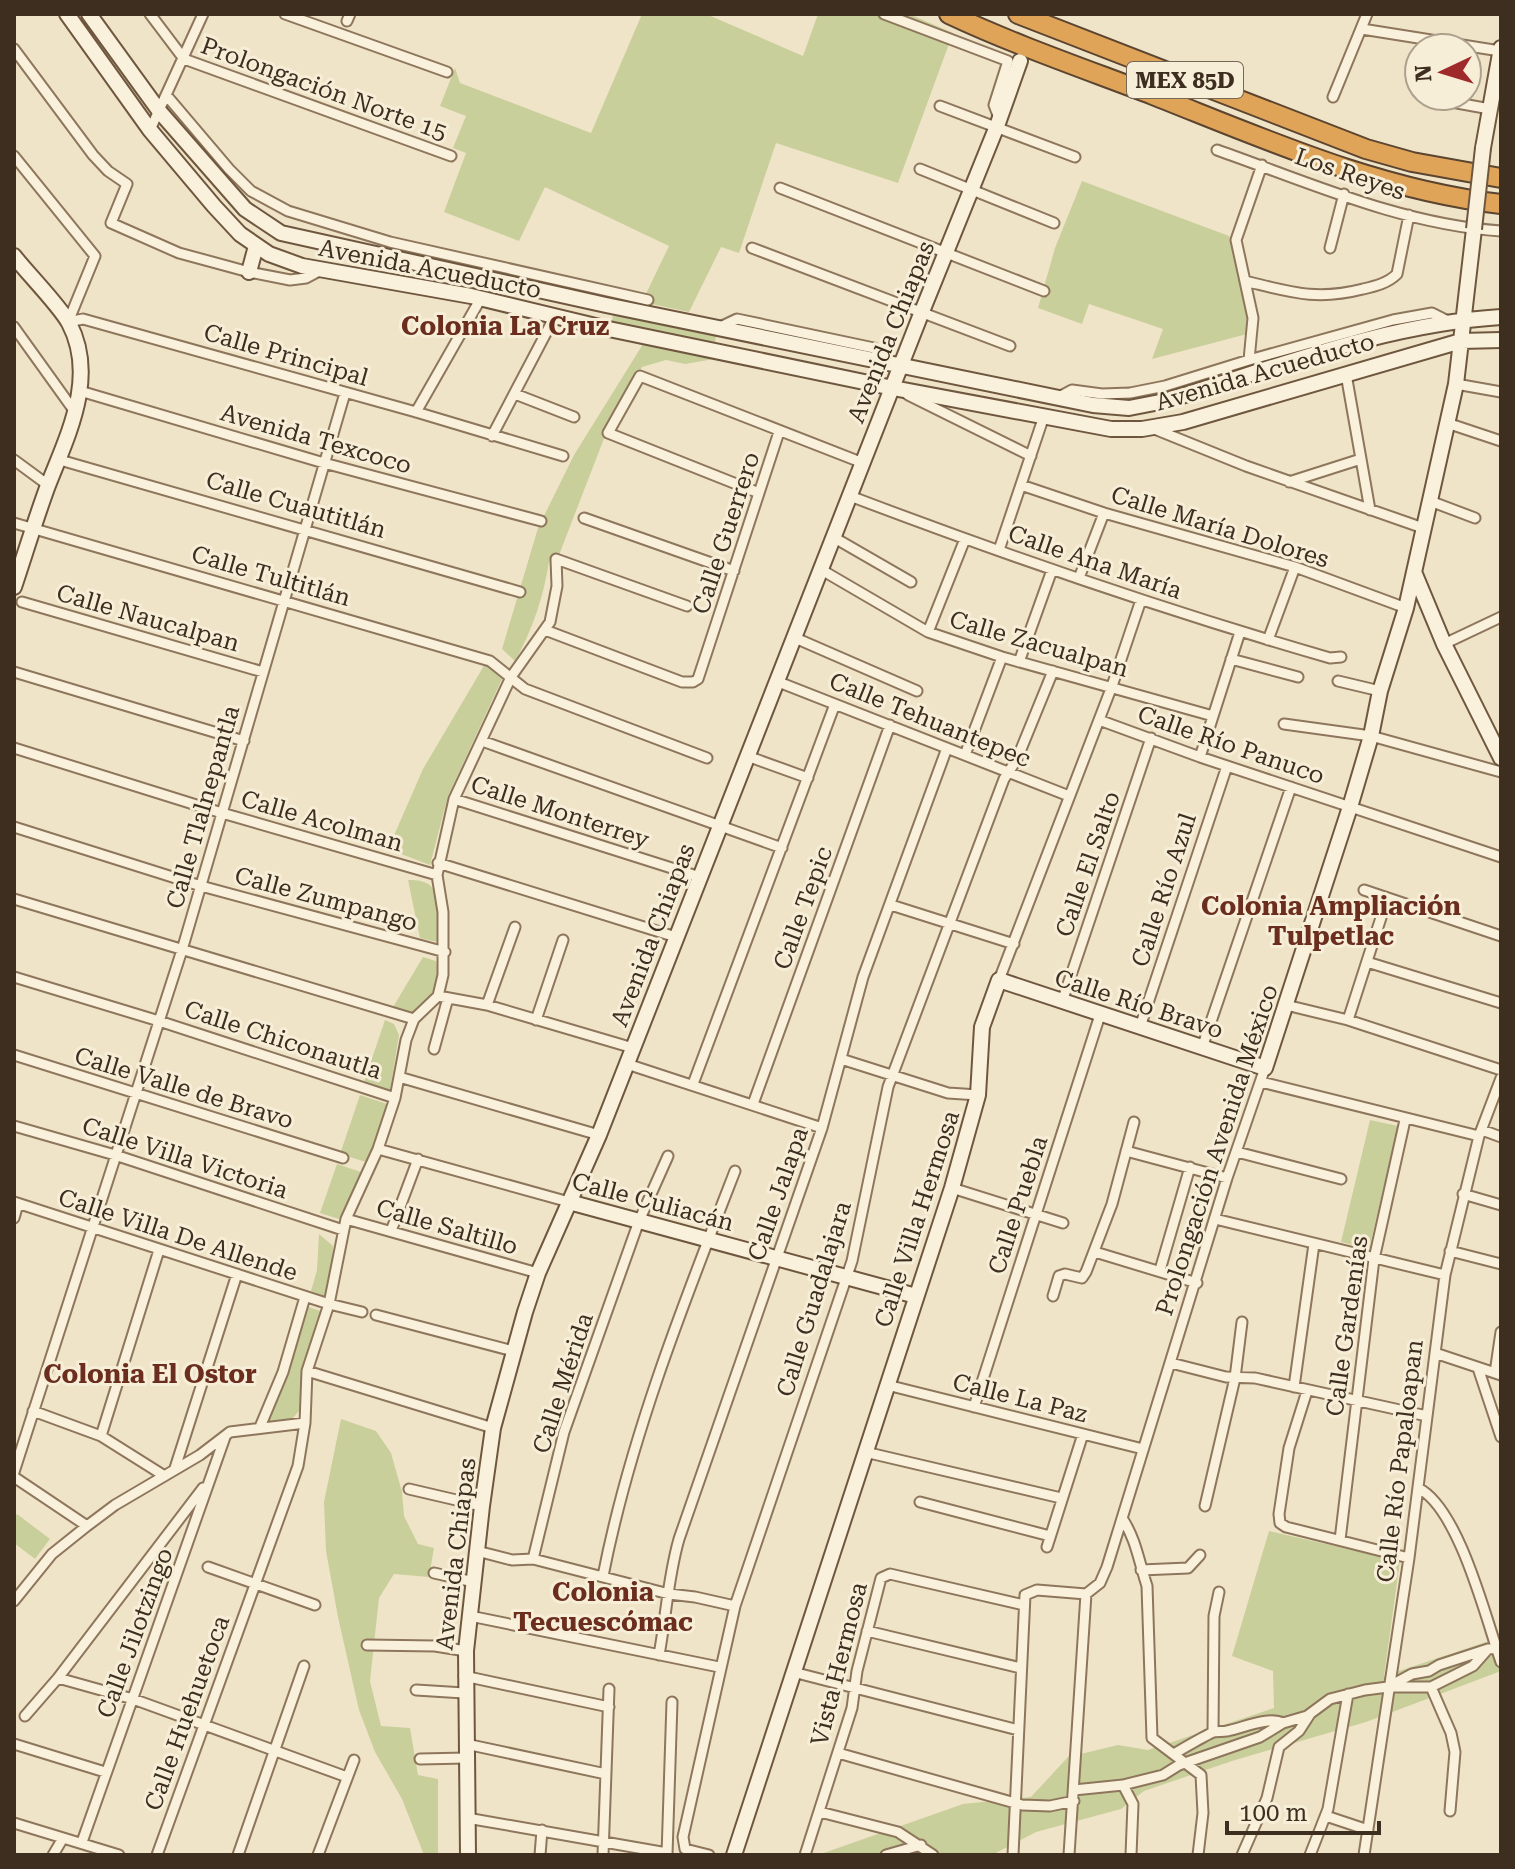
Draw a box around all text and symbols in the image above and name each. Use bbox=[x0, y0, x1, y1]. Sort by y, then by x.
street label: Prolongación Norte 15 bbox=[197, 31, 451, 147]
north arrow bbox=[1403, 32, 1483, 112]
road number: MEX 85D bbox=[1127, 62, 1243, 98]
text: N bbox=[1410, 64, 1437, 83]
street label: Los Reyes bbox=[1291, 142, 1409, 206]
street label: Avenida Acueducto bbox=[316, 234, 544, 304]
street label: Avenida Chiapas bbox=[842, 237, 940, 427]
district label: Colonia La Cruz bbox=[401, 311, 609, 341]
street label: Calle Principal bbox=[201, 318, 371, 392]
street label: Avenida Acueducto bbox=[1153, 327, 1377, 417]
street label: Avenida Texcoco bbox=[217, 398, 415, 480]
street label: Calle Guerrero bbox=[687, 448, 765, 618]
street label: Calle Cuautitlán bbox=[203, 466, 389, 544]
street label: Calle María Dolores bbox=[1108, 481, 1332, 573]
street label: Calle Ana María bbox=[1004, 519, 1186, 605]
street label: Calle Tultitlán bbox=[188, 540, 354, 612]
street label: Calle Naucalpan bbox=[53, 579, 243, 657]
street label: Calle Zacualpan bbox=[946, 605, 1132, 683]
street label: Calle Tehuantepec bbox=[825, 667, 1035, 773]
street label: Calle Río Panuco bbox=[1134, 700, 1328, 790]
street label: Calle Tlalnepantla bbox=[161, 702, 245, 912]
street label: Calle Monterrey bbox=[467, 770, 653, 854]
street label: Calle Acolman bbox=[238, 785, 406, 857]
street label: Calle El Salto bbox=[1050, 788, 1126, 940]
street label: Calle Río Azul bbox=[1126, 810, 1202, 970]
street label: Avenida Chiapas bbox=[605, 840, 701, 1030]
street label: Calle Tepic bbox=[768, 843, 838, 973]
street label: Calle Zumpango bbox=[232, 861, 420, 937]
district label: Colonia Ampliación Tulpetlac bbox=[1201, 891, 1461, 951]
street label: Calle Río Bravo bbox=[1051, 964, 1227, 1044]
street label: Prolongación Avenida México bbox=[1150, 981, 1284, 1319]
street label: Calle Chiconautla bbox=[181, 995, 385, 1085]
street label: Calle Valle de Bravo bbox=[71, 1041, 297, 1135]
street label: Calle Villa Hermosa bbox=[869, 1107, 965, 1331]
street label: Calle Villa Victoria bbox=[79, 1112, 291, 1204]
street label: Calle Jalapa bbox=[742, 1124, 814, 1264]
street label: Calle Puebla bbox=[982, 1132, 1054, 1278]
street label: Calle Culiacán bbox=[569, 1167, 737, 1237]
street label: Calle Villa De Allende bbox=[55, 1183, 301, 1287]
street label: Calle Saltillo bbox=[373, 1193, 521, 1261]
street label: Calle Guadalajara bbox=[771, 1198, 857, 1400]
street label: Calle Gardenías bbox=[1320, 1234, 1374, 1418]
street label: Calle Mérida bbox=[527, 1309, 599, 1457]
street label: Calle Río Papaloapan bbox=[1371, 1338, 1429, 1584]
district label: Colonia El Ostor bbox=[43, 1359, 257, 1389]
street label: Calle La Paz bbox=[950, 1368, 1090, 1428]
street label: Avenida Chiapas bbox=[430, 1456, 482, 1652]
street label: Calle Jilotzingo bbox=[91, 1544, 179, 1722]
district label: Colonia Tecuescómac bbox=[513, 1577, 693, 1637]
street label: Vista Hermosa bbox=[805, 1579, 873, 1749]
street label: Calle Huehuetoca bbox=[139, 1612, 235, 1814]
scale bar bbox=[1227, 1785, 1379, 1835]
text: 100 m bbox=[1239, 1799, 1307, 1827]

